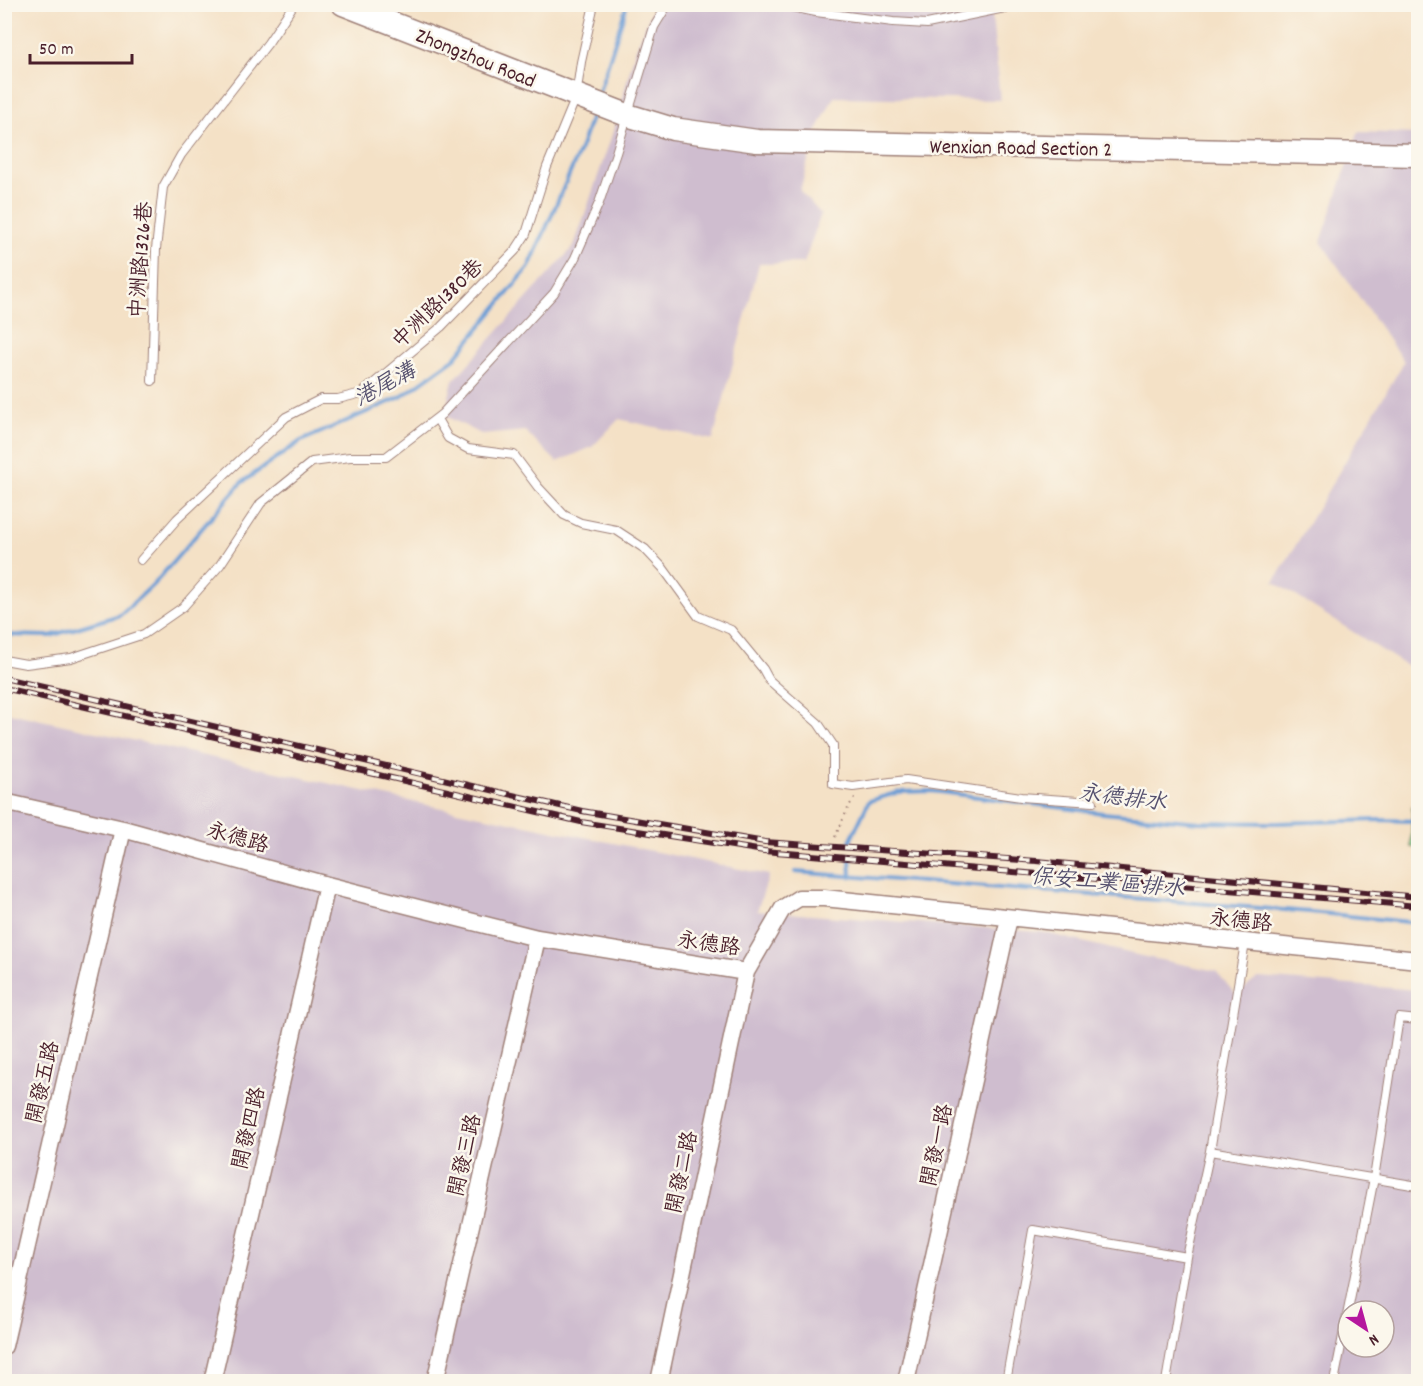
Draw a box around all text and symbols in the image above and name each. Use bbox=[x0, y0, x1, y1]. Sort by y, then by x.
street label: Zhongzhou Road bbox=[410, 22, 539, 98]
scale bar bbox=[30, 27, 132, 65]
text: 50 m bbox=[39, 38, 74, 63]
street label: Wenxian Road Section 2 bbox=[929, 133, 1113, 167]
street label: 中洲路1326巷 bbox=[124, 201, 162, 320]
street label: 中洲路1380巷 bbox=[386, 253, 492, 357]
water label: 港尾溝 bbox=[349, 356, 424, 416]
water label: 永德排水 bbox=[1077, 779, 1169, 820]
street label: 永德路 bbox=[203, 817, 272, 863]
water label: 保安工業區排水 bbox=[1030, 862, 1187, 907]
street label: 永德路 bbox=[1208, 905, 1274, 941]
street label: 永德路 bbox=[675, 927, 742, 965]
street label: 開發五路 bbox=[21, 1038, 69, 1127]
street label: 開發四路 bbox=[227, 1084, 275, 1173]
street label: 開發一路 bbox=[916, 1101, 962, 1190]
street label: 開發三路 bbox=[443, 1111, 491, 1200]
street label: 開發二路 bbox=[661, 1128, 707, 1217]
north arrow bbox=[1336, 1299, 1396, 1359]
text: N bbox=[1363, 1327, 1383, 1351]

